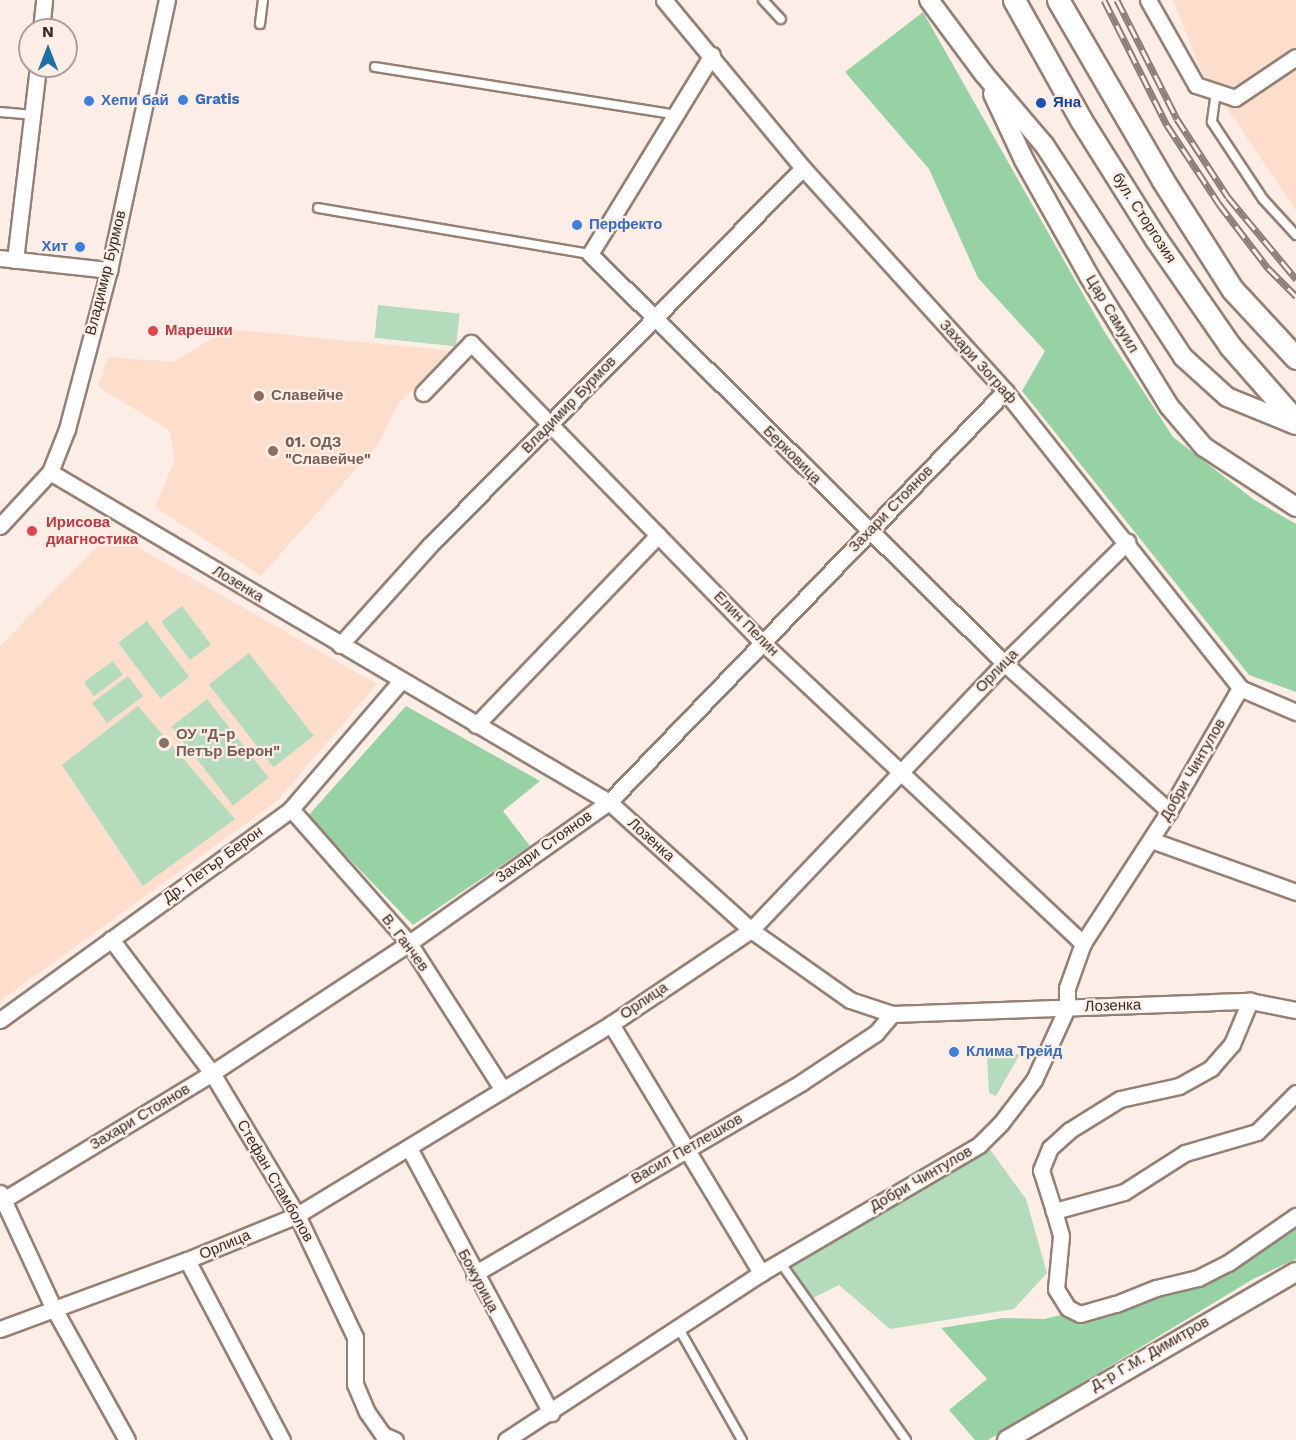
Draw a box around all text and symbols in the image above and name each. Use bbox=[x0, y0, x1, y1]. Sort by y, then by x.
north arrow bbox=[18, 18, 78, 78]
text: N bbox=[42, 22, 54, 41]
place label: Gratis bbox=[195, 91, 240, 109]
place label: Хепи бай bbox=[101, 92, 169, 110]
marker: Gratis bbox=[176, 93, 190, 107]
marker: Хепи бай bbox=[82, 94, 96, 108]
place label: Яна bbox=[1053, 94, 1081, 112]
marker: Яна bbox=[1034, 96, 1048, 110]
street label: бул. Сторгозия bbox=[1108, 169, 1180, 267]
street label: Владимир Бурмов bbox=[82, 209, 130, 337]
place label: Перфекто bbox=[589, 216, 662, 234]
marker: Перфекто bbox=[570, 218, 584, 232]
place label: Хит bbox=[41, 238, 68, 256]
marker: Хит bbox=[73, 240, 87, 254]
street label: Цар Самуил bbox=[1082, 272, 1142, 356]
street label: Захари Зограф bbox=[936, 316, 1020, 408]
place label: Марешки bbox=[165, 322, 233, 340]
marker: Марешки bbox=[146, 324, 160, 338]
street label: Владимир Бурмов bbox=[518, 353, 620, 457]
place label: Славейче bbox=[271, 387, 343, 405]
marker: Славейче bbox=[252, 389, 266, 403]
street label: Берковица bbox=[759, 422, 825, 488]
place label: 01. ОДЗ "Славейче" bbox=[285, 433, 371, 468]
marker: 01. ОДЗ "Славейче" bbox=[266, 444, 280, 458]
street label: Захари Стоянов bbox=[845, 462, 937, 556]
place label: Ирисова диагностика bbox=[46, 513, 138, 548]
marker: Ирисова диагностика bbox=[23, 522, 41, 540]
street label: Лозенка bbox=[209, 562, 267, 606]
street label: Елин Пелин bbox=[710, 588, 782, 660]
street label: Орлица bbox=[972, 645, 1022, 697]
street label: Добри Чинтулов bbox=[1156, 716, 1230, 824]
place label: ОУ "Д-р Петър Берон" bbox=[176, 725, 280, 760]
marker: ОУ "Д-р Петър Берон" bbox=[157, 736, 171, 750]
street label: Захари Стоянов bbox=[492, 807, 596, 887]
street label: Лозенка bbox=[624, 814, 678, 866]
street label: Др. Петър Берон bbox=[160, 823, 266, 907]
street label: В. Ганчев bbox=[378, 911, 432, 975]
street label: Орлица bbox=[617, 979, 671, 1023]
street label: Лозенка bbox=[1084, 996, 1142, 1016]
place label: Клима Трейд bbox=[966, 1043, 1062, 1061]
marker: Клима Трейд bbox=[947, 1045, 961, 1059]
street label: Захари Стоянов bbox=[87, 1080, 193, 1154]
street label: Васил Петлешков bbox=[628, 1110, 746, 1188]
street label: Стефан Стамболов bbox=[233, 1117, 317, 1245]
street label: Добри Чинтулов bbox=[867, 1142, 975, 1216]
street label: Орлица bbox=[197, 1226, 253, 1264]
street label: Божурица bbox=[454, 1246, 502, 1316]
street label: Д-р Г.М. Димитров bbox=[1088, 1313, 1212, 1395]

